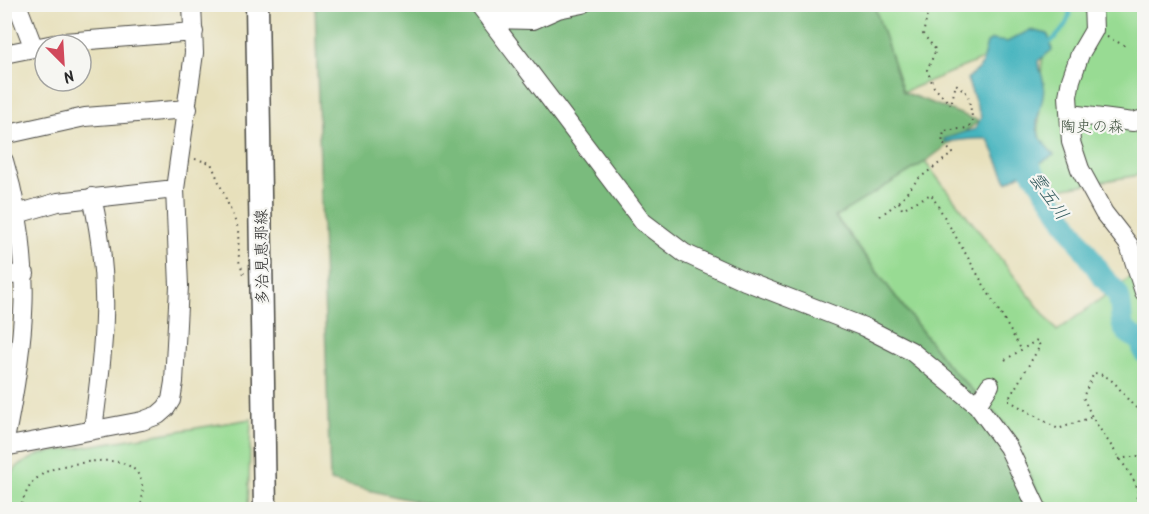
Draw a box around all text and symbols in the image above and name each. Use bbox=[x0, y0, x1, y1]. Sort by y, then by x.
north arrow bbox=[33, 33, 93, 93]
text: N bbox=[59, 62, 78, 89]
park label: 陶史の森 bbox=[1060, 115, 1124, 140]
water label: 雲五川 bbox=[1020, 166, 1075, 227]
street label: 多治見恵那線 bbox=[249, 209, 276, 305]

